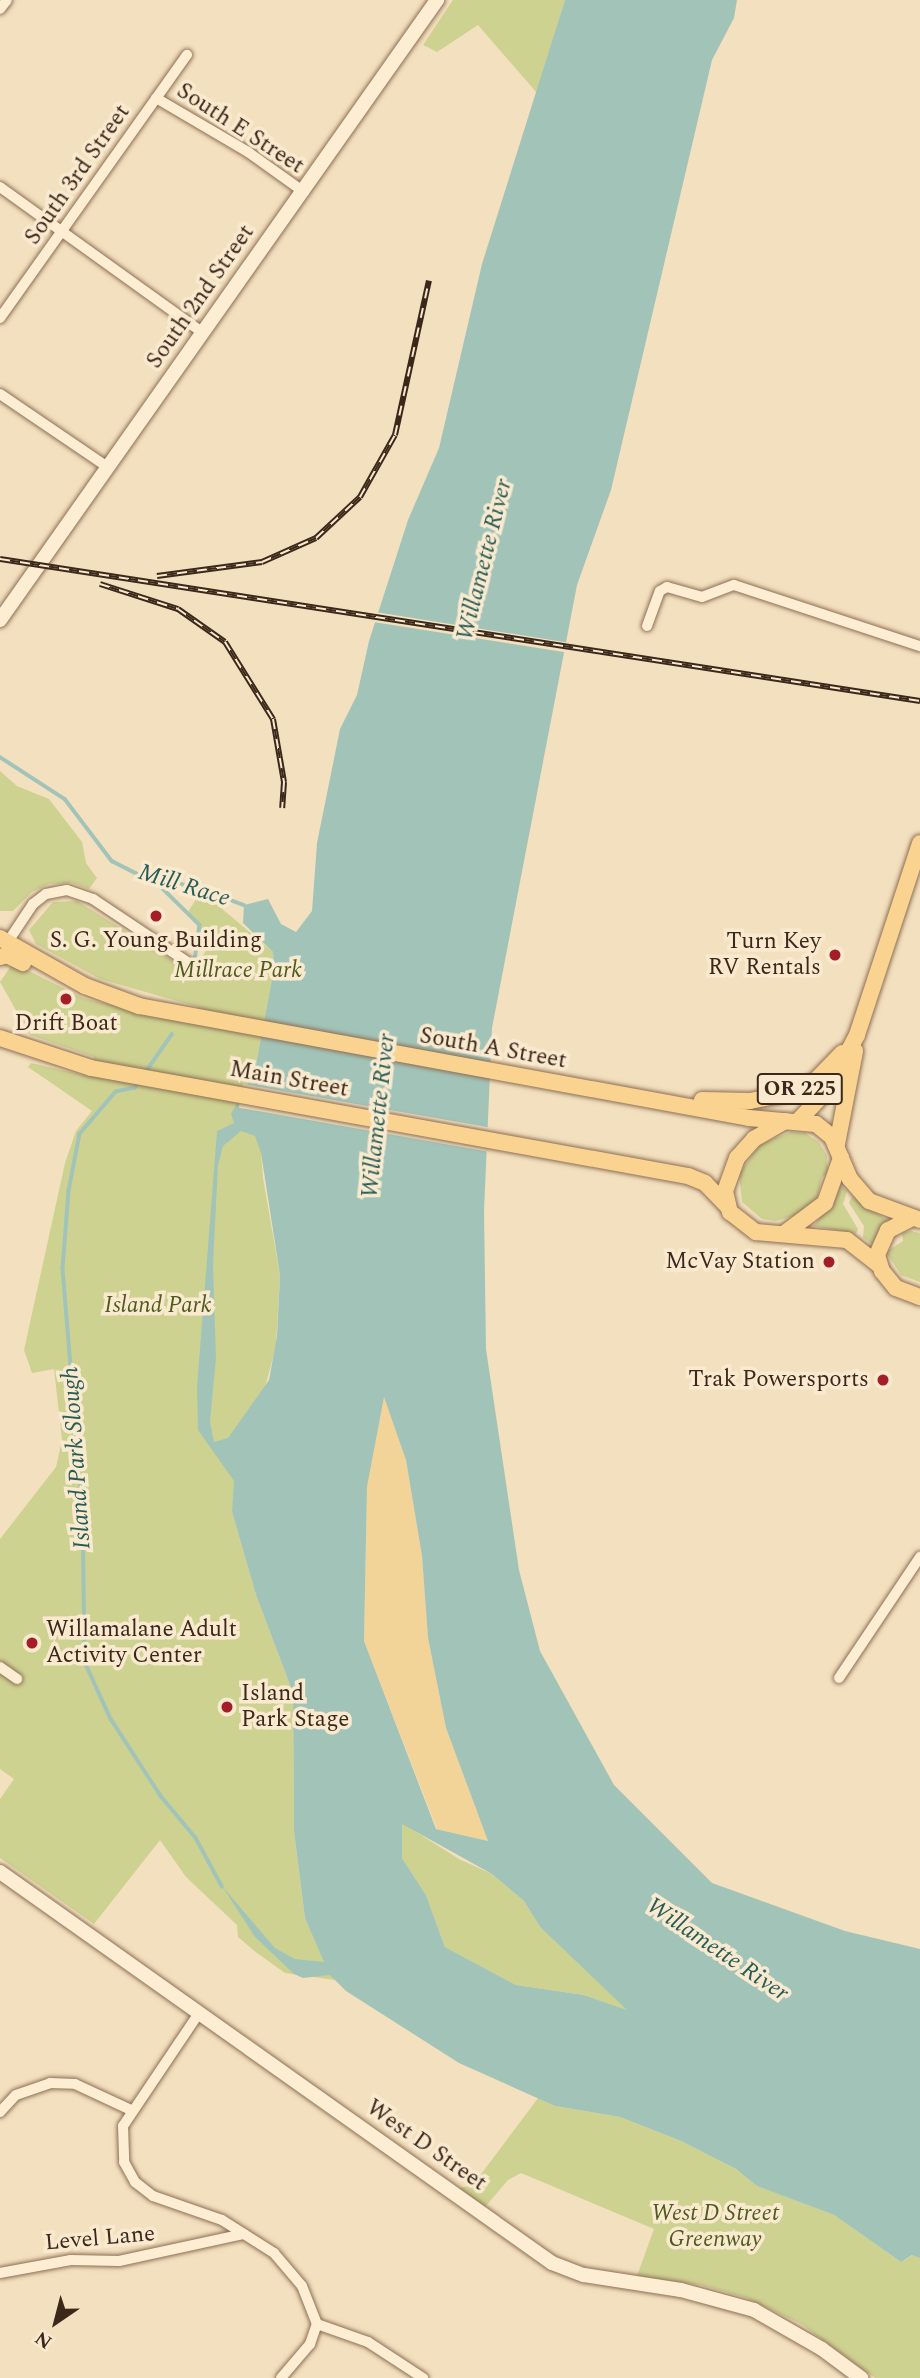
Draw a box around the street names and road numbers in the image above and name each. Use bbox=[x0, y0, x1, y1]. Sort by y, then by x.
street label: South E Street bbox=[171, 78, 309, 180]
street label: South 3rd Street bbox=[19, 100, 137, 250]
street label: South 2nd Street bbox=[141, 220, 261, 374]
street label: South A Street bbox=[417, 1023, 569, 1075]
street label: Main Street bbox=[228, 1056, 350, 1104]
road number: OR 225 bbox=[756, 1072, 844, 1106]
street label: West D Street bbox=[360, 2094, 492, 2198]
street label: Level Lane bbox=[44, 2220, 156, 2258]

